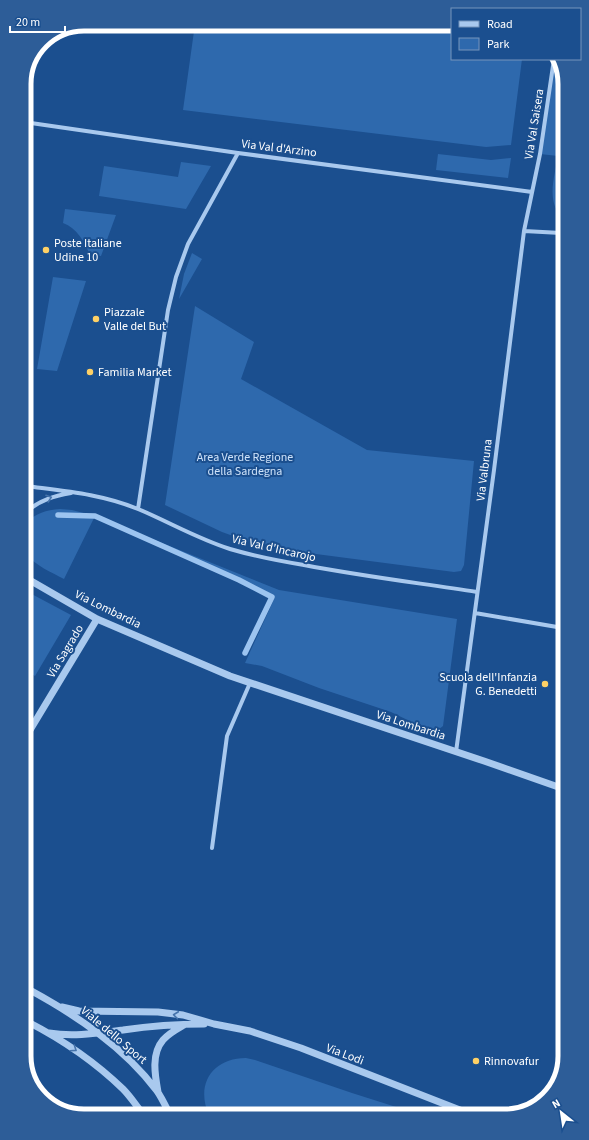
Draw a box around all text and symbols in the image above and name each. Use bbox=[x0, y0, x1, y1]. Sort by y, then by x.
scale bar bbox=[10, 8, 65, 34]
legend bbox=[451, 8, 581, 60]
text: 20 m bbox=[16, 14, 40, 31]
text: Road bbox=[487, 16, 513, 33]
text: Park bbox=[487, 36, 509, 53]
street label: Via Val Saisera bbox=[521, 88, 548, 161]
street label: Via Val d'Arzino bbox=[240, 135, 318, 162]
place label: Poste Italiane Udine 10 bbox=[54, 235, 122, 266]
marker: Poste Italiane Udine 10 bbox=[41, 245, 51, 255]
place label: Piazzale Valle del But bbox=[104, 304, 166, 335]
marker: Piazzale Valle del But bbox=[91, 314, 101, 324]
place label: Familia Market bbox=[98, 364, 171, 381]
marker: Familia Market bbox=[85, 367, 95, 377]
street label: Via Valbruna bbox=[472, 438, 497, 502]
park label: Area Verde Regione della Sardegna bbox=[197, 449, 293, 480]
one-way arrow bbox=[46, 494, 53, 503]
street label: Via Val d'Incarojo bbox=[230, 531, 318, 566]
street label: Via Lombardia bbox=[72, 586, 144, 633]
street label: Via Sagrado bbox=[43, 622, 88, 681]
place label: Scuola dell'Infanzia G. Benedetti bbox=[439, 669, 537, 700]
marker: Scuola dell'Infanzia G. Benedetti bbox=[540, 679, 550, 689]
street label: Via Lombardia bbox=[374, 706, 448, 745]
street label: Viale dello Sport bbox=[77, 1003, 151, 1068]
one-way arrow bbox=[173, 1010, 179, 1019]
street label: Via Lodi bbox=[323, 1039, 366, 1069]
one-way arrow bbox=[69, 1045, 76, 1052]
place label: Rinnovafur bbox=[484, 1053, 540, 1070]
marker: Rinnovafur bbox=[471, 1056, 481, 1066]
north arrow bbox=[541, 1092, 581, 1132]
text: N bbox=[549, 1095, 563, 1112]

